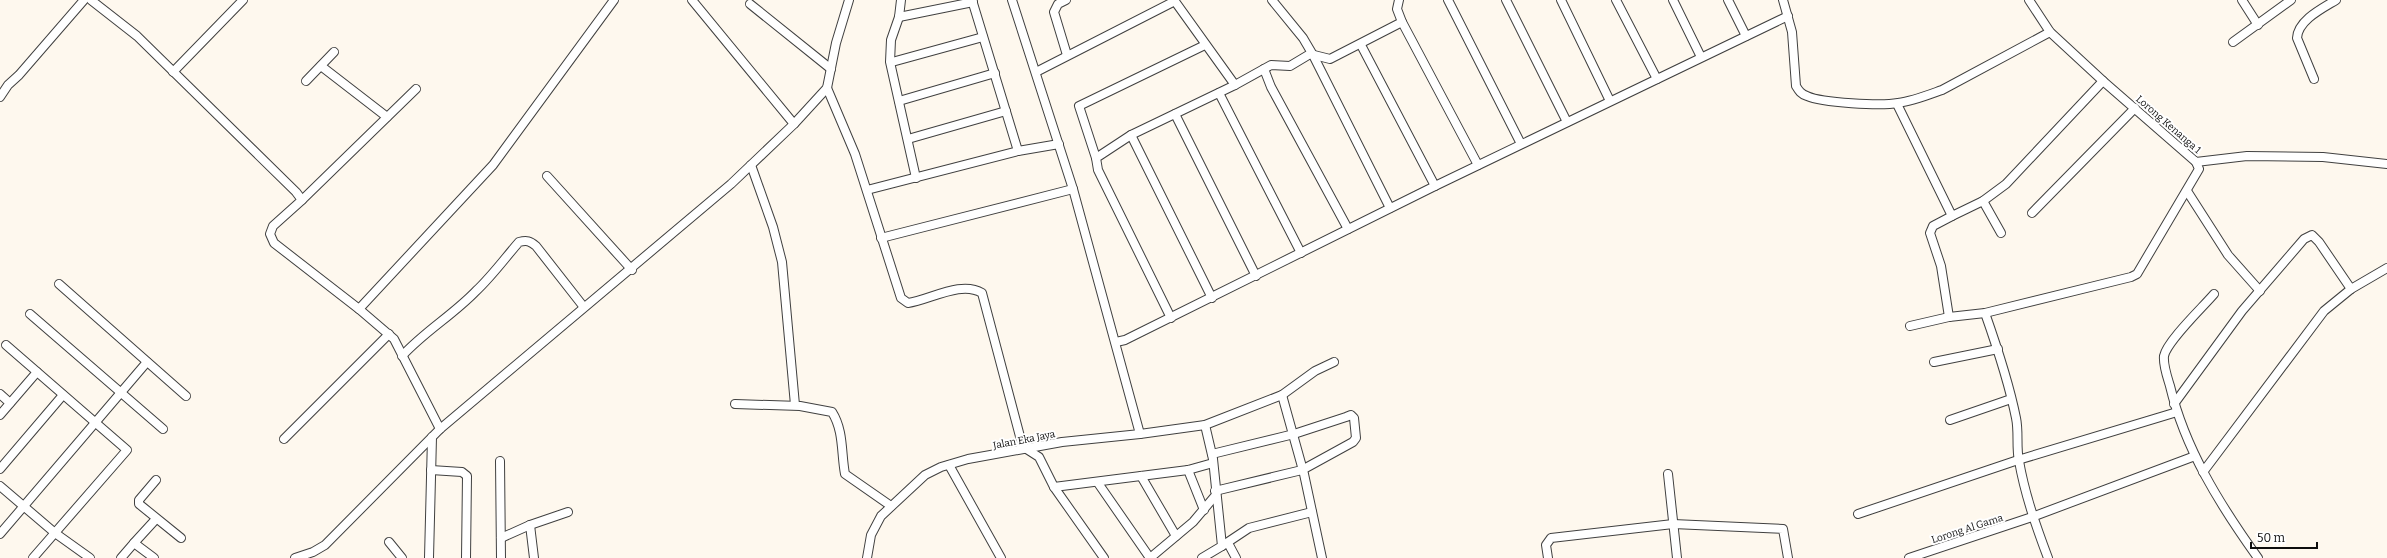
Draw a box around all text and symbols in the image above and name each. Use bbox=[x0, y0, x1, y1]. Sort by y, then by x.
street label: Lorong Kenanga 1 bbox=[2133, 93, 2203, 156]
street label: Jalan Eka Jaya bbox=[991, 428, 1057, 452]
street label: Lorong Al Gama bbox=[1930, 512, 2005, 546]
scale bar bbox=[2251, 524, 2317, 550]
text: 50 m bbox=[2257, 531, 2286, 545]

